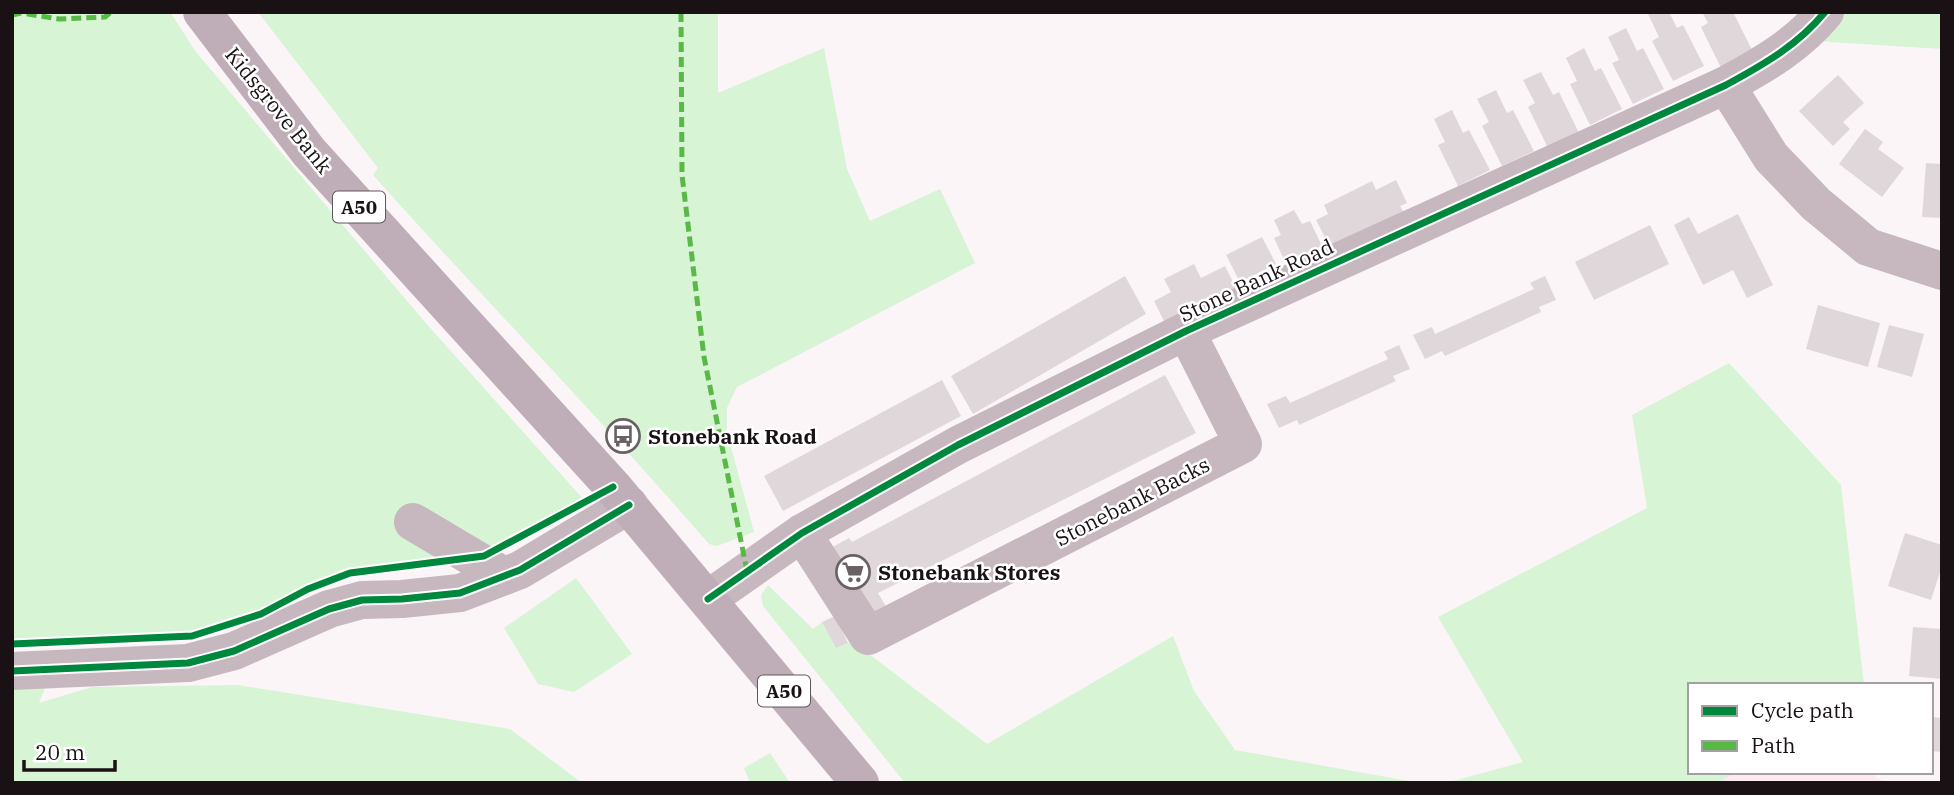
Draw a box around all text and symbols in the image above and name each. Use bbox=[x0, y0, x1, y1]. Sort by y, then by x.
street label: Kidsgrove Bank bbox=[219, 41, 339, 180]
road number: A50 bbox=[333, 192, 385, 223]
street label: Stone Bank Road bbox=[1174, 232, 1338, 328]
bus stop icon: Stonebank Road bbox=[604, 417, 642, 455]
place label: Stonebank Road bbox=[648, 422, 817, 450]
street label: Stonebank Backs bbox=[1050, 450, 1214, 552]
supermarket icon: Stonebank Stores bbox=[834, 553, 872, 591]
place label: Stonebank Stores bbox=[878, 558, 1060, 586]
road number: A50 bbox=[758, 676, 810, 706]
legend bbox=[1688, 683, 1933, 774]
text: Cycle path bbox=[1751, 696, 1854, 724]
scale bar bbox=[24, 728, 116, 772]
text: Path bbox=[1751, 731, 1796, 759]
text: 20 m bbox=[35, 738, 85, 766]

